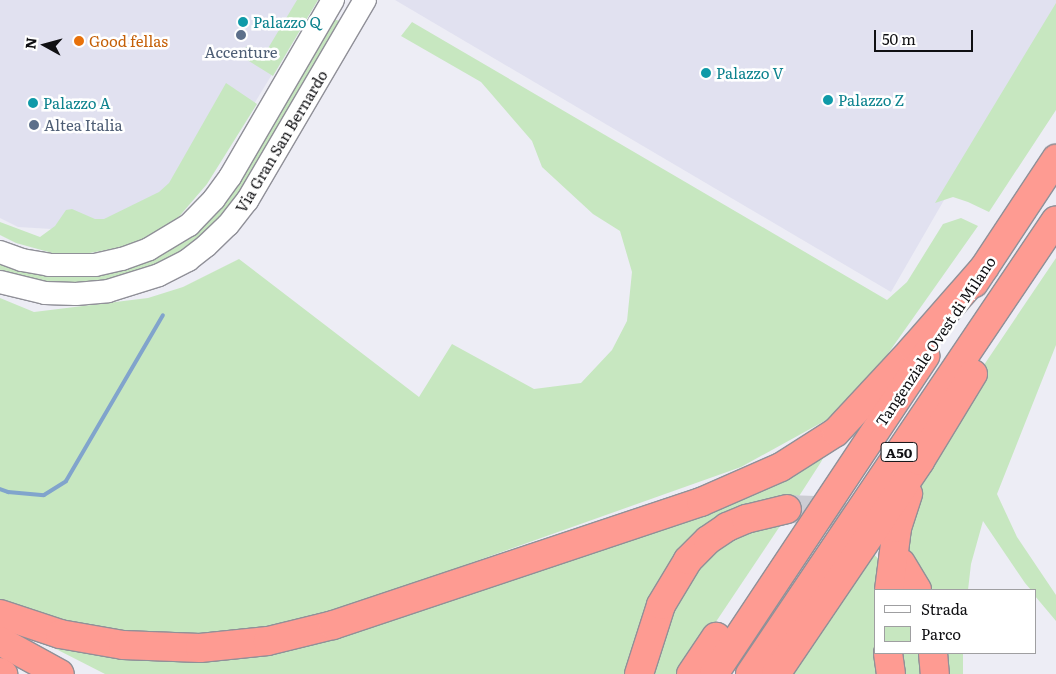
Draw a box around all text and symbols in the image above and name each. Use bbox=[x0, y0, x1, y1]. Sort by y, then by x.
place label: Palazzo Q bbox=[253, 13, 321, 31]
marker: Palazzo Q bbox=[237, 16, 249, 28]
north arrow bbox=[20, 20, 70, 70]
scale bar bbox=[876, 20, 975, 52]
text: 50 m bbox=[882, 27, 916, 50]
marker: Accenture bbox=[235, 29, 247, 41]
place label: Good fellas bbox=[89, 32, 168, 50]
marker: Good fellas bbox=[73, 35, 85, 47]
text: N bbox=[19, 36, 41, 50]
place label: Accenture bbox=[204, 43, 278, 61]
place label: Palazzo V bbox=[716, 64, 784, 82]
street label: Via Gran San Bernardo bbox=[231, 66, 331, 216]
marker: Palazzo V bbox=[700, 67, 712, 79]
place label: Palazzo Z bbox=[838, 91, 904, 109]
place label: Palazzo A bbox=[43, 94, 111, 112]
marker: Palazzo Z bbox=[822, 94, 834, 106]
marker: Palazzo A bbox=[27, 97, 39, 109]
place label: Altea Italia bbox=[44, 116, 123, 134]
marker: Altea Italia bbox=[28, 119, 40, 131]
street label: Tangenziale Ovest di Milano bbox=[871, 253, 999, 429]
road number: A50 bbox=[880, 441, 918, 464]
legend bbox=[874, 589, 1036, 654]
text: Strada bbox=[921, 597, 968, 620]
text: Parco bbox=[921, 622, 961, 645]

